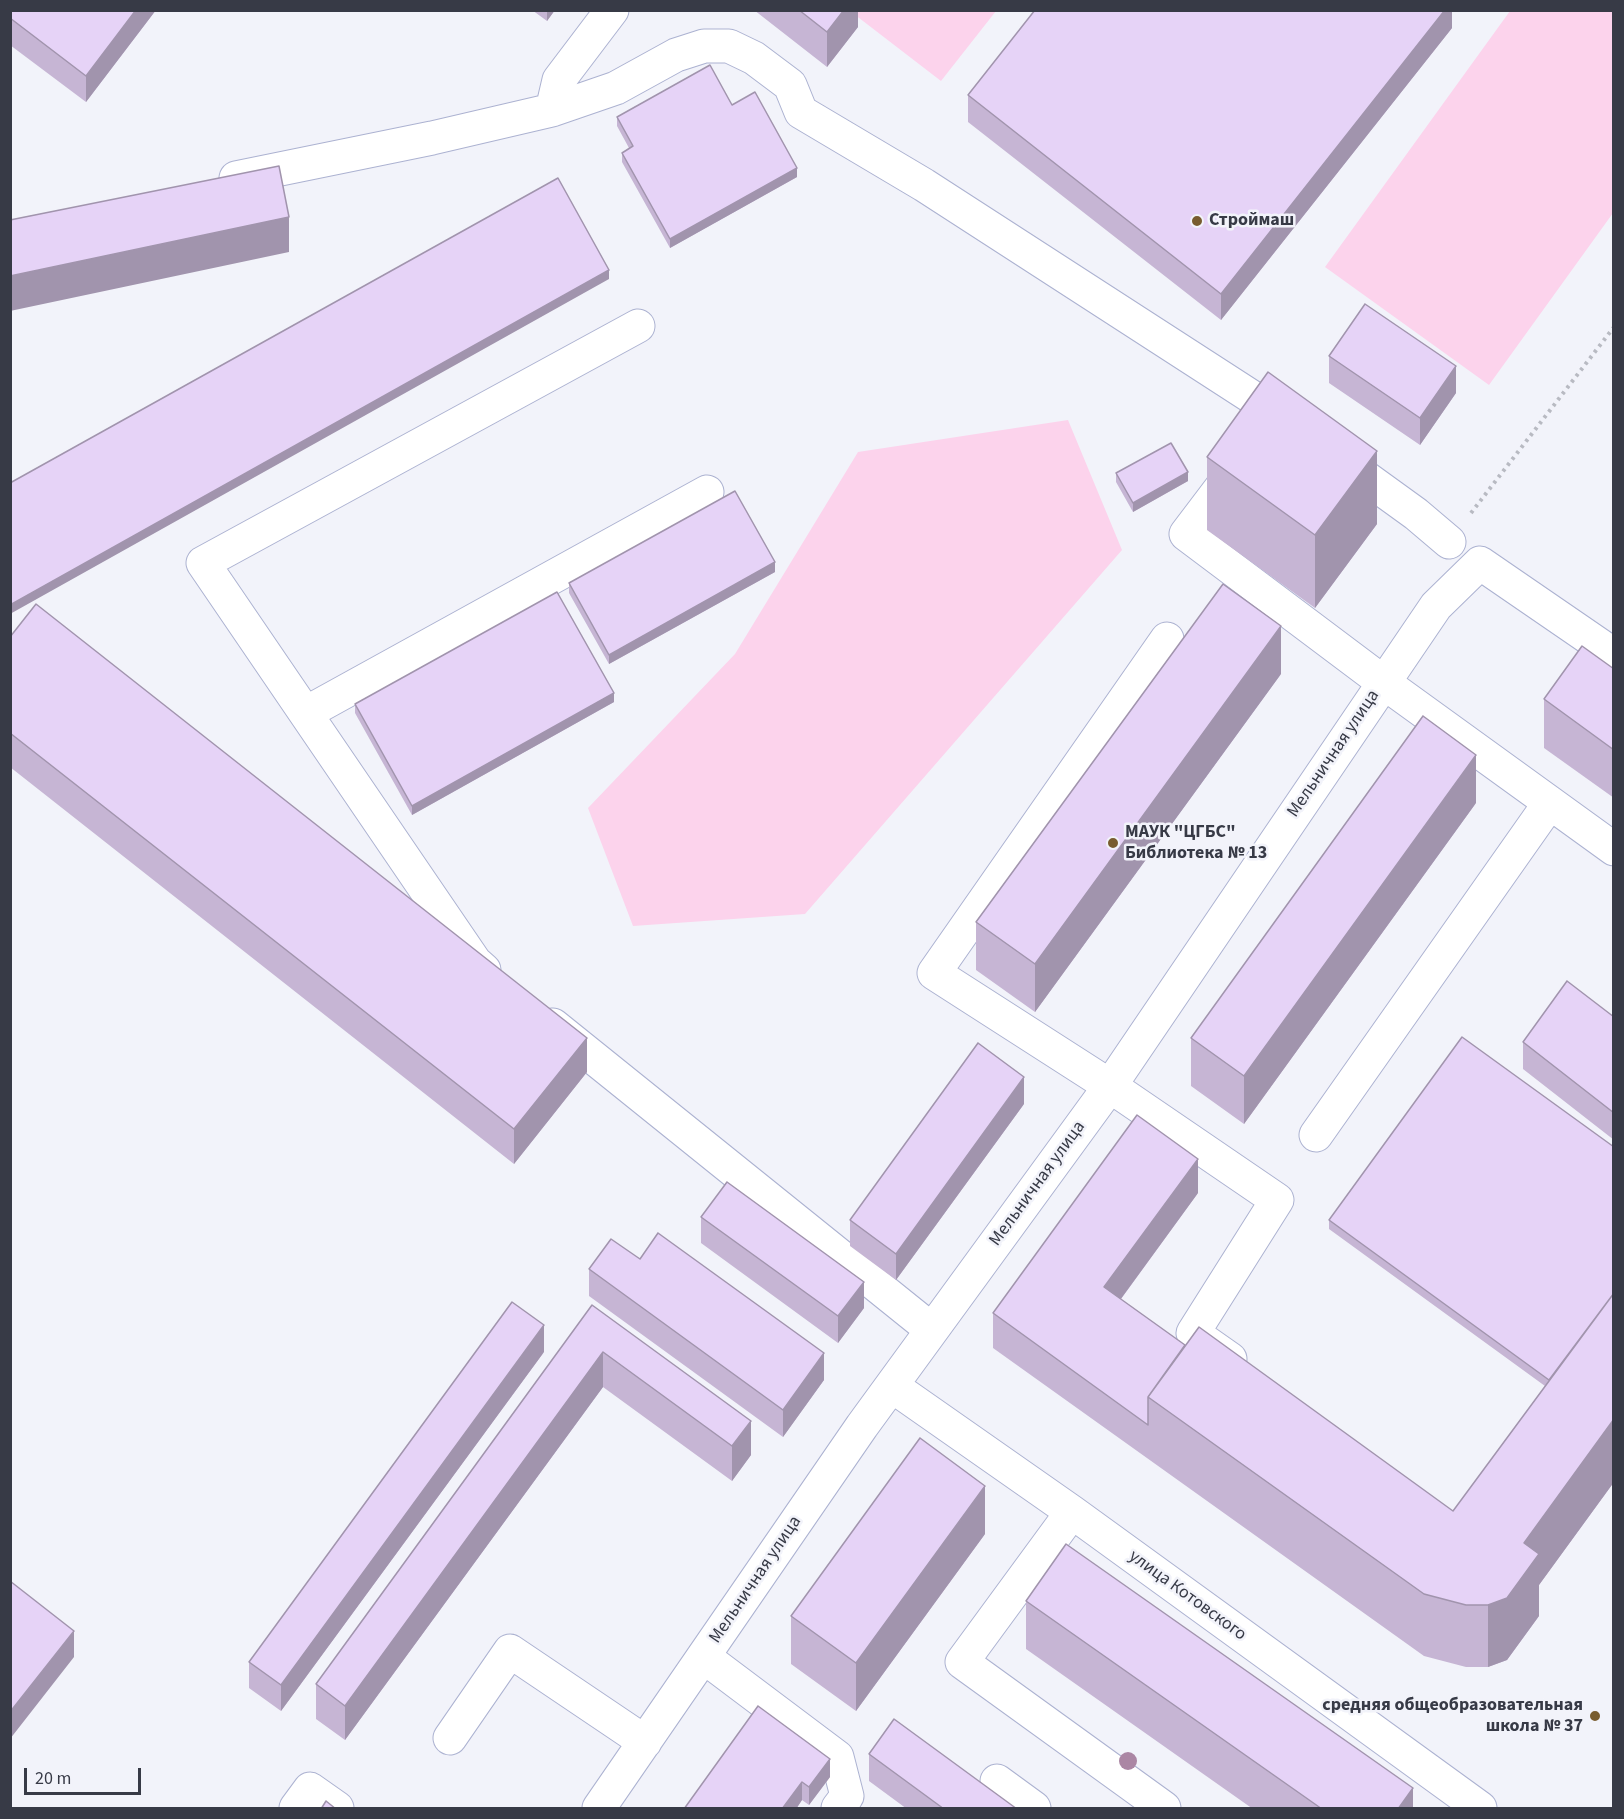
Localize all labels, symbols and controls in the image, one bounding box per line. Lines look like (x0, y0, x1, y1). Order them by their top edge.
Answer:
place label: Строймаш (1209, 210, 1294, 232)
marker: Строймаш (1190, 214, 1204, 228)
street label: Мельничная улица (1283, 686, 1385, 822)
place label: МАУК "ЦГБС" Библиотека № 13 (1125, 822, 1267, 864)
marker: МАУК "ЦГБС" Библиотека № 13 (1106, 836, 1120, 850)
street label: Мельничная улица (985, 1117, 1091, 1251)
street label: Мельничная улица (705, 1512, 807, 1648)
street label: улица Котовского (1124, 1546, 1250, 1646)
place label: средняя общеобразовательная школа № 37 (1322, 1695, 1583, 1738)
marker: средняя общеобразовательная школа № 37 (1588, 1709, 1602, 1723)
scale bar (27, 1756, 144, 1794)
text: 20 m (35, 1766, 71, 1791)

